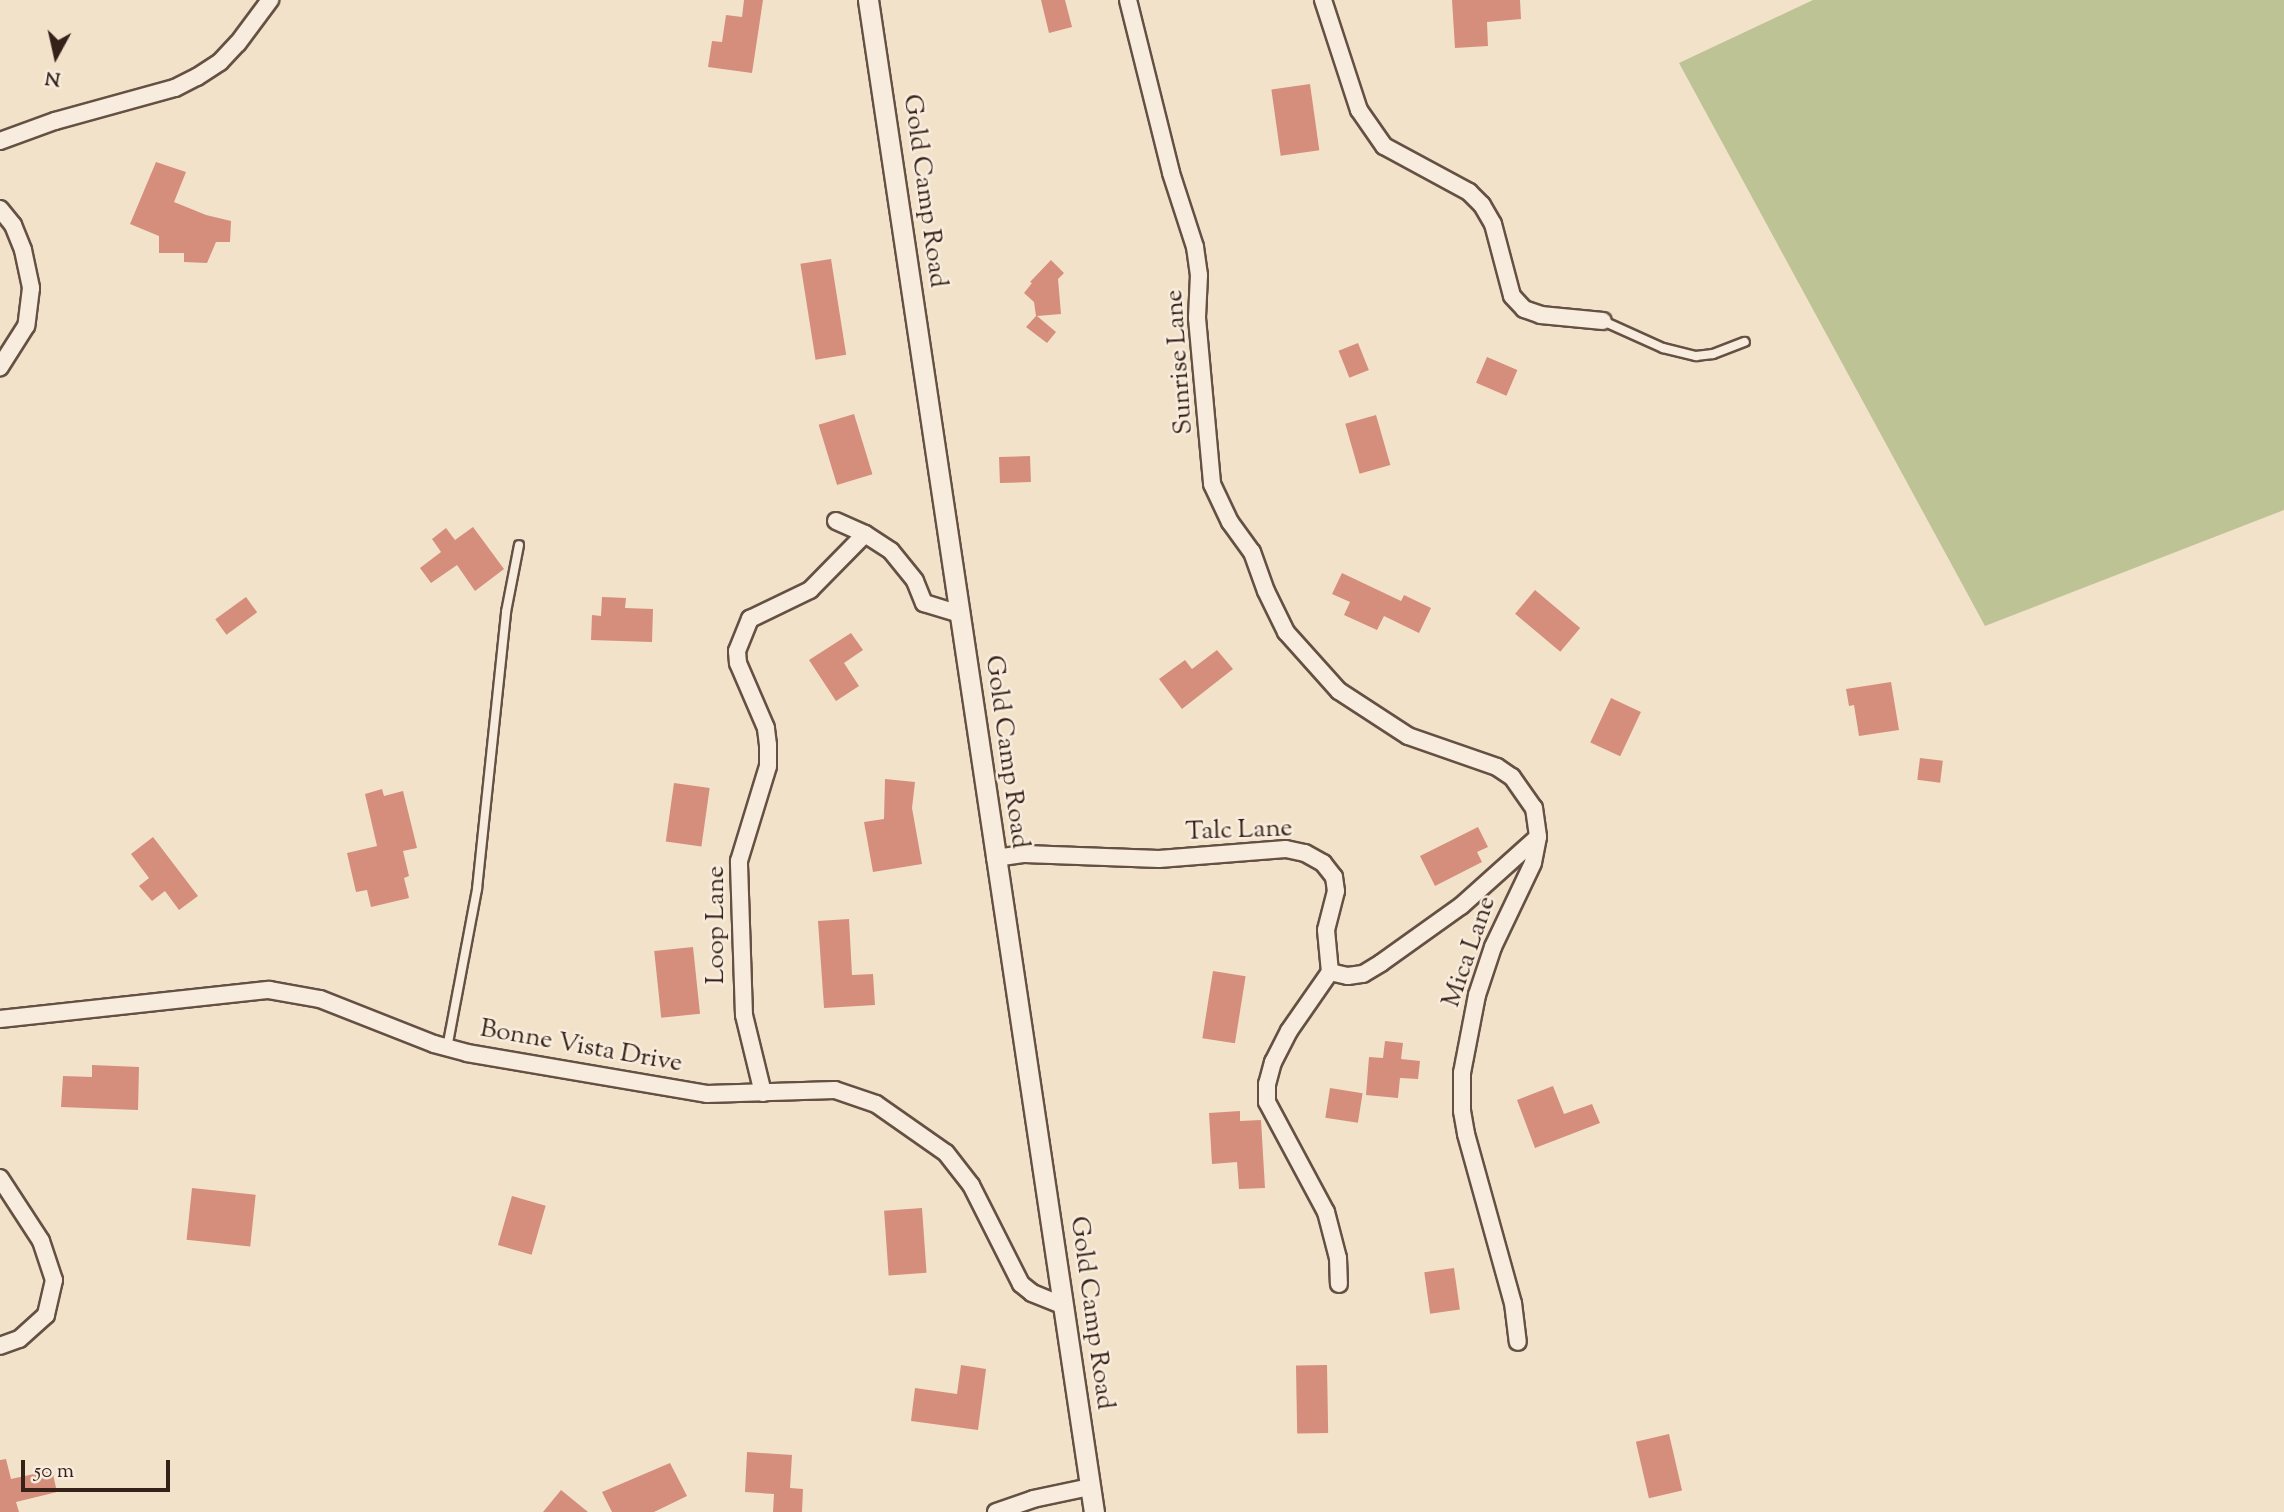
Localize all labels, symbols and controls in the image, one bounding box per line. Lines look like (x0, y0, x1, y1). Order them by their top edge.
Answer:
north arrow (21, 21, 91, 91)
text: N (44, 63, 62, 92)
street label: Gold Camp Road (895, 92, 953, 290)
street label: Sunrise Lane (1159, 288, 1201, 436)
street label: Gold Camp Road (977, 653, 1035, 851)
street label: Talc Lane (1185, 814, 1293, 848)
street label: Loop Lane (701, 866, 733, 984)
street label: Mica Lane (1436, 892, 1504, 1012)
street label: Bonne Vista Drive (477, 1014, 685, 1080)
street label: Gold Camp Road (1062, 1214, 1120, 1412)
scale bar (24, 1446, 173, 1490)
text: 50 m (34, 1457, 74, 1487)

